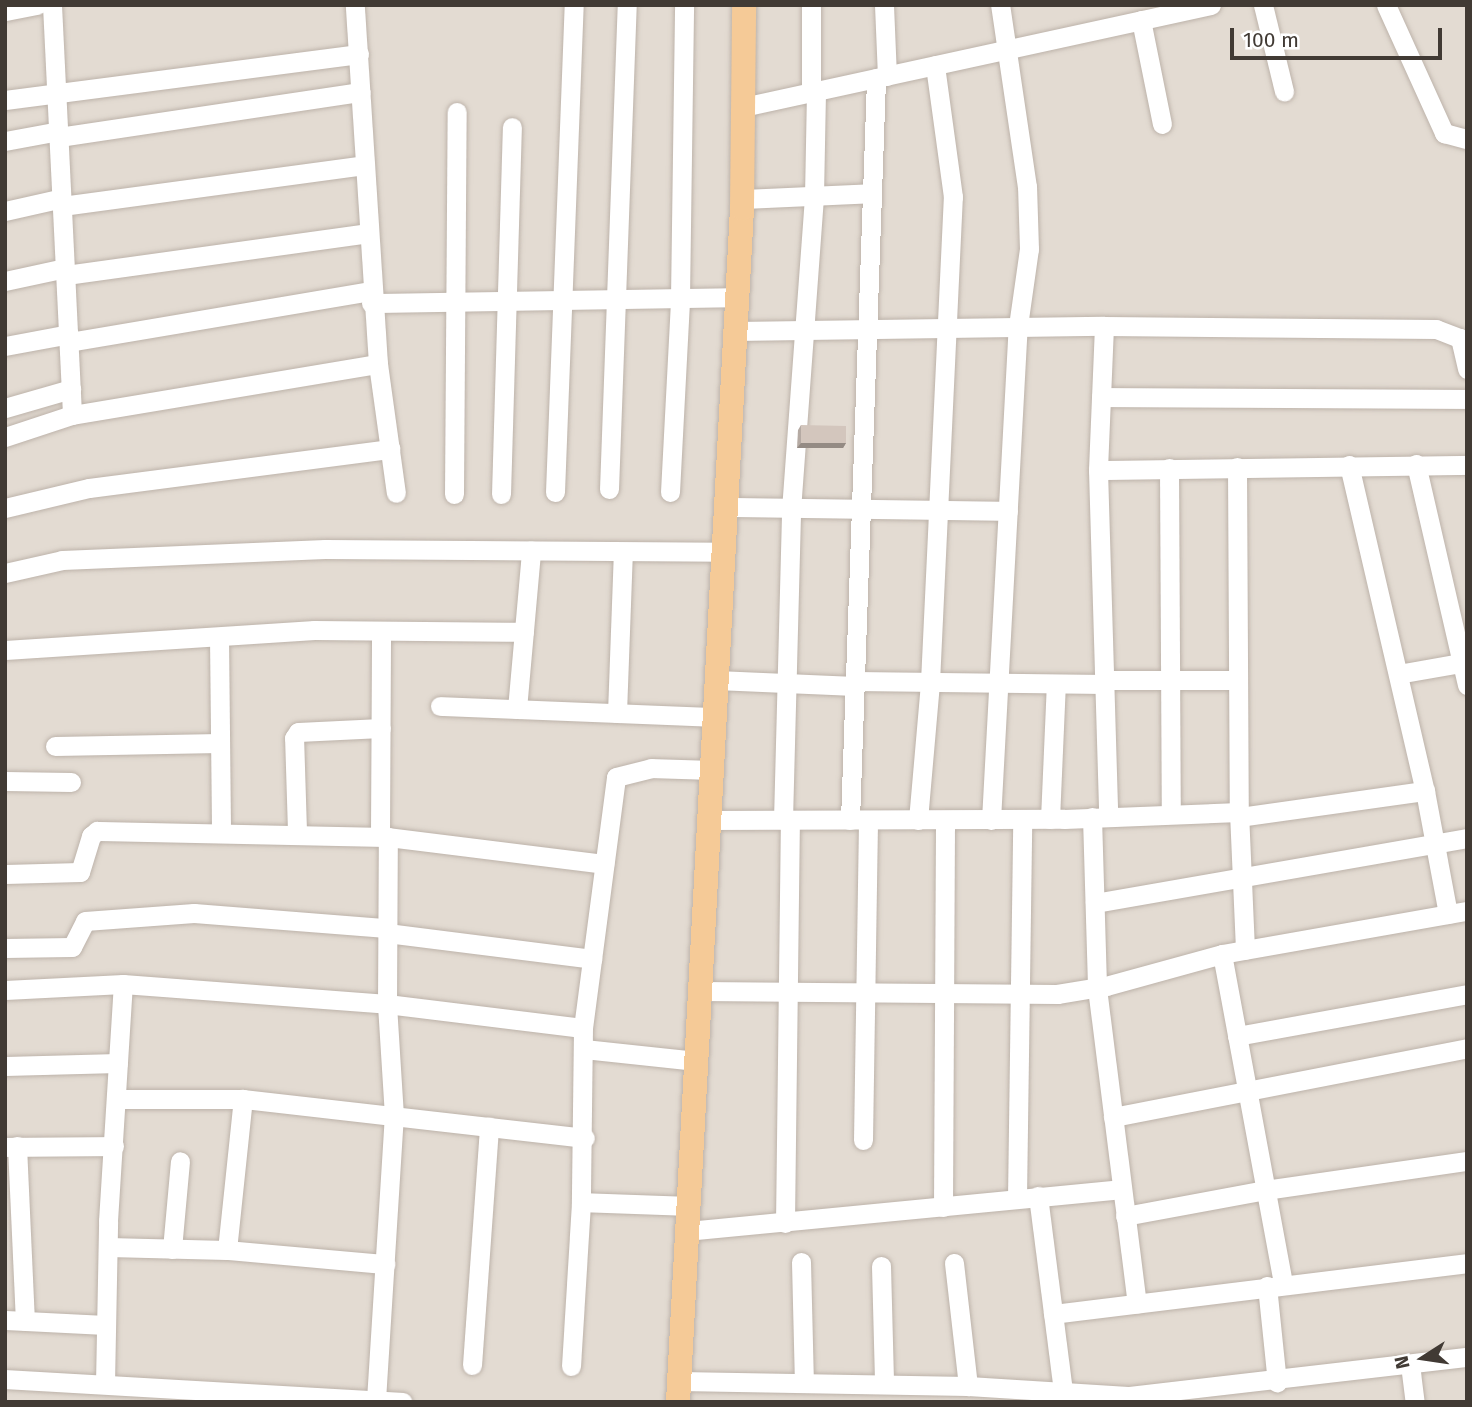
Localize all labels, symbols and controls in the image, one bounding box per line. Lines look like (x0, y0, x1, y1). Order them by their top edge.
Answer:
scale bar (1234, 14, 1446, 58)
text: 100 m (1243, 27, 1299, 53)
north arrow (1388, 1323, 1458, 1393)
text: N (1389, 1354, 1415, 1371)

